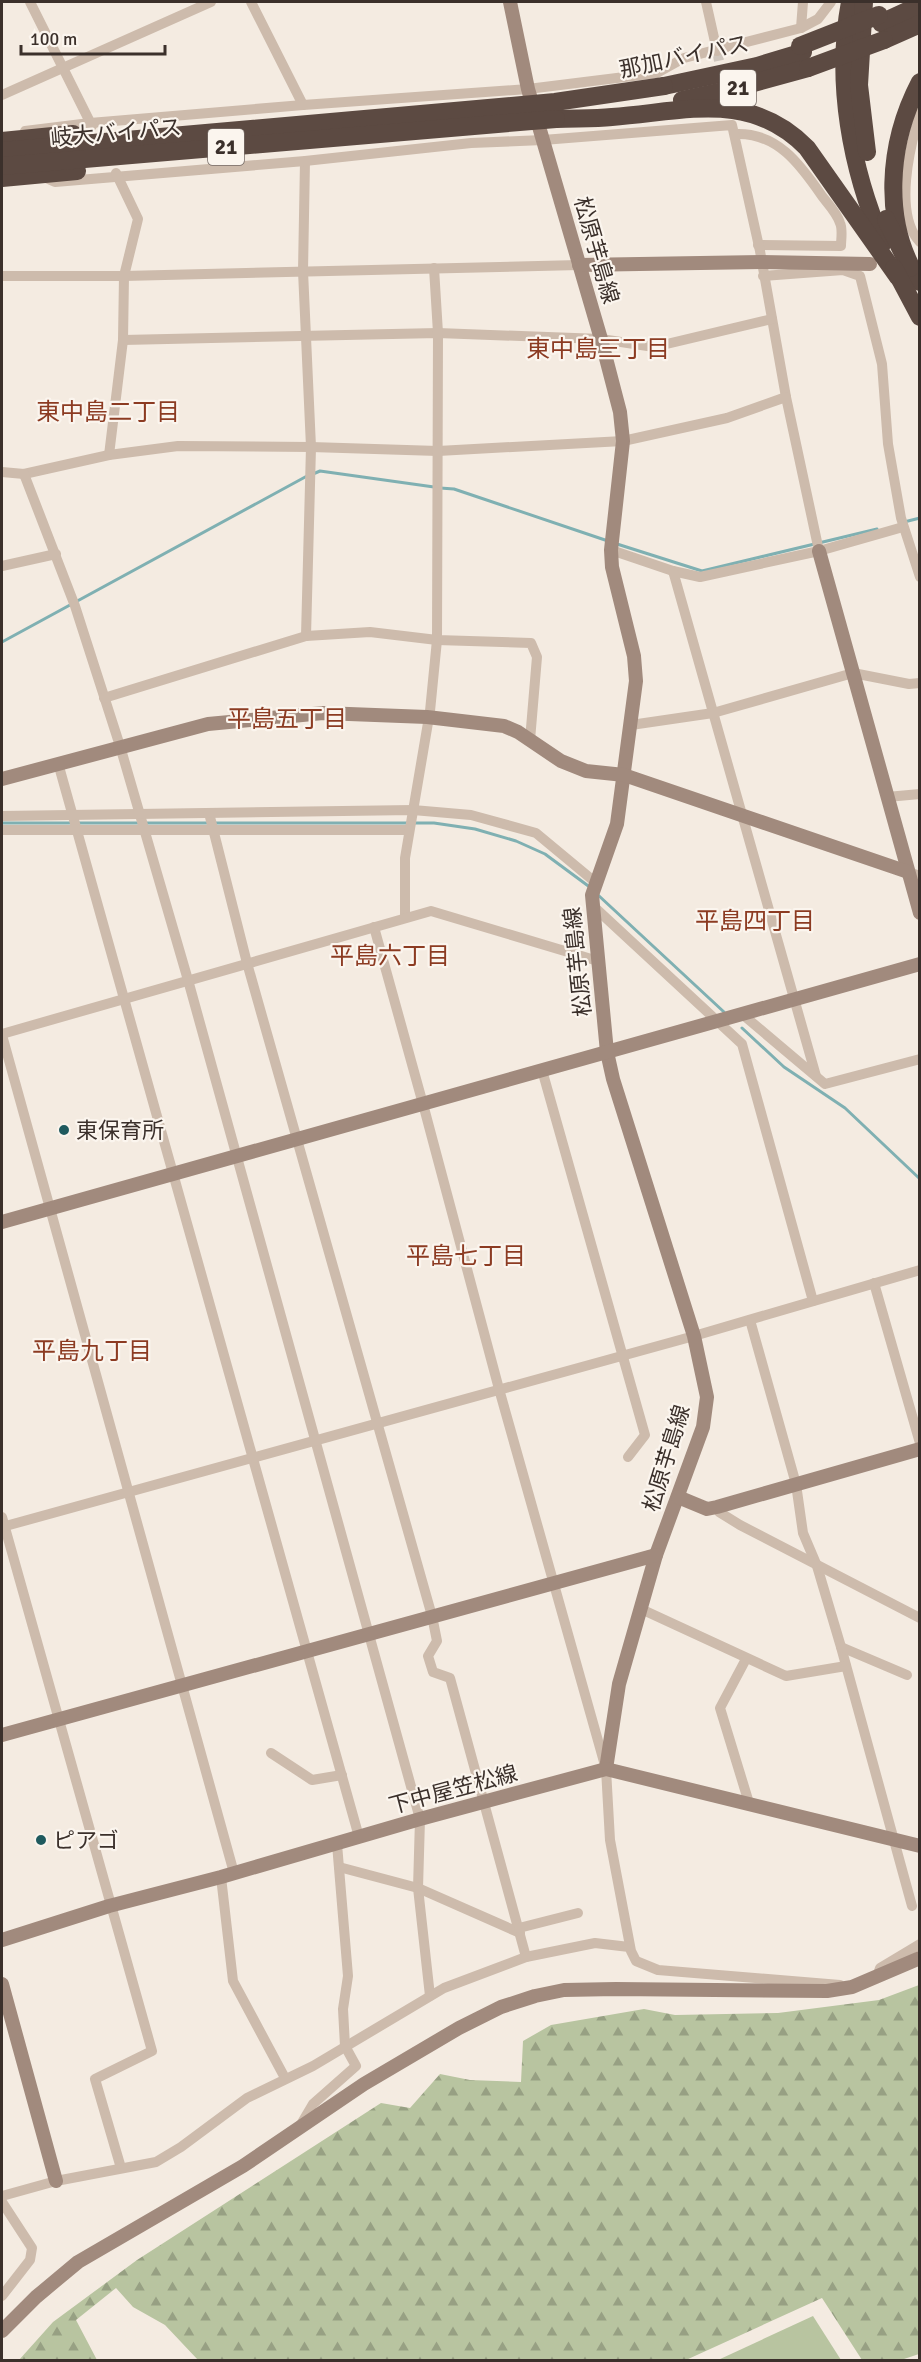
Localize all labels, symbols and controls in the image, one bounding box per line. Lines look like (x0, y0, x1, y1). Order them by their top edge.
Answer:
scale bar (21, 18, 165, 56)
text: 100 m (30, 28, 77, 50)
street label: 那加バイパス (617, 30, 751, 83)
road number: 21 (720, 70, 756, 106)
street label: 岐大バイパス (49, 113, 183, 152)
road number: 21 (208, 129, 244, 165)
street label: 松原芋島線 (568, 194, 625, 307)
district label: 東中島三丁目 (526, 334, 670, 364)
district label: 東中島二丁目 (36, 397, 180, 427)
district label: 平島五丁目 (227, 704, 347, 734)
street label: 松原芋島線 (558, 906, 597, 1018)
district label: 平島四丁目 (695, 906, 815, 936)
district label: 平島六丁目 (330, 941, 450, 971)
place label: 東保育所 (76, 1117, 164, 1144)
marker: 東保育所 (57, 1123, 71, 1137)
district label: 平島七丁目 (406, 1241, 526, 1271)
district label: 平島九丁目 (32, 1336, 152, 1366)
street label: 松原芋島線 (637, 1402, 695, 1515)
street label: 下中屋笠松線 (386, 1759, 520, 1820)
place label: ピアゴ (53, 1827, 119, 1854)
marker: ピアゴ (34, 1833, 48, 1847)

